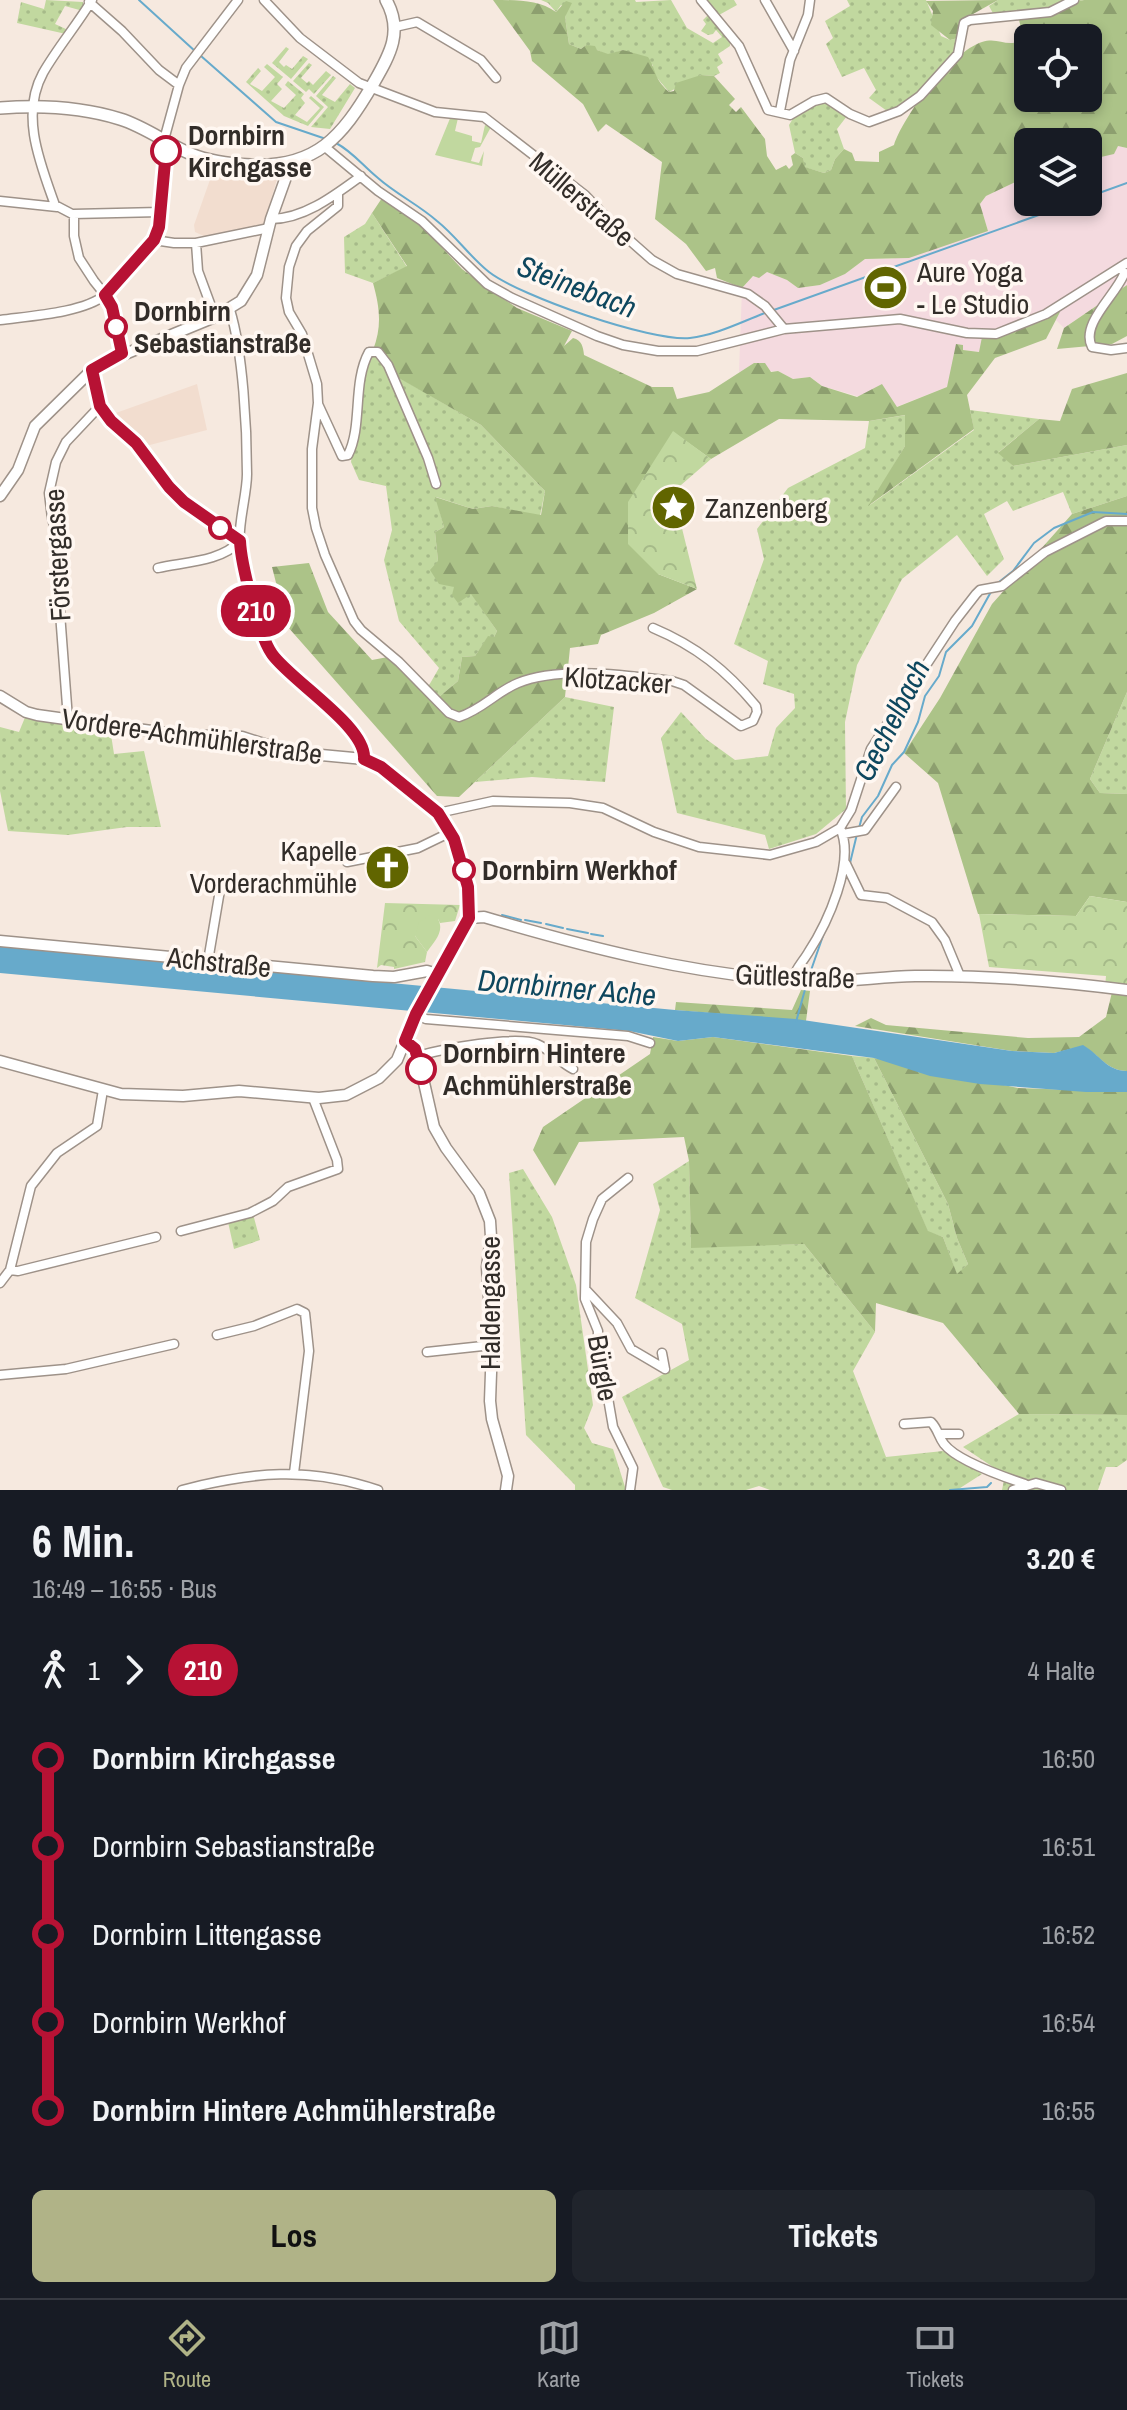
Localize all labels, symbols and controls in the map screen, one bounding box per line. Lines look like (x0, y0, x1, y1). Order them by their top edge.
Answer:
map controls (1014, 24, 1102, 216)
button: locate (1014, 24, 1102, 112)
place label: Dornbirn Kirchgasse (188, 116, 312, 186)
button: layers (1014, 128, 1102, 216)
marker: Dornbirn Kirchgasse (151, 136, 181, 166)
street label: Müllerstraße (521, 143, 643, 255)
water label: Steinebach (512, 245, 642, 327)
place label: Aure Yoga - Le Studio (916, 253, 1029, 323)
sports icon: Aure Yoga - Le Studio (862, 264, 910, 312)
place label: Dornbirn Sebastianstraße (134, 292, 311, 362)
marker: Dornbirn Sebastianstraße (105, 316, 127, 338)
place icon: Zanzenberg (650, 484, 698, 532)
street label: Förstergasse (35, 488, 79, 622)
place label: Zanzenberg (705, 489, 828, 527)
unlabelled marker (209, 517, 231, 539)
line badge: 210 (210, 585, 302, 637)
text: 210 (237, 592, 275, 630)
water label: Gechelbach (843, 652, 939, 788)
street label: Klotzacker (563, 657, 673, 703)
street label: Vordere-Achmühlerstraße (59, 699, 325, 773)
place label: Kapelle Vorderachmühle (190, 832, 357, 902)
church icon: Kapelle Vorderachmühle (364, 843, 412, 891)
place label: Dornbirn Werkhof (482, 851, 677, 889)
marker: Dornbirn Werkhof (453, 859, 475, 881)
street label: Achstraße (164, 938, 273, 986)
street label: Gütlestraße (734, 955, 856, 997)
water label: Dornbirner Ache (476, 959, 658, 1015)
place label: Dornbirn Hintere Achmühlerstraße (443, 1034, 632, 1104)
marker: Dornbirn Hintere Achmühlerstraße (406, 1054, 436, 1084)
street label: Haldengasse (471, 1236, 509, 1370)
street label: Bürgle (579, 1332, 627, 1404)
text: 6 Min. (32, 1511, 134, 1571)
text: 3.20 € (1027, 1538, 1095, 1578)
text: 16:49 – 16:55 · Bus (32, 1571, 217, 1606)
icon: walk (32, 1648, 76, 1692)
icon: forward (112, 1648, 156, 1692)
text: 210 (184, 1651, 222, 1689)
text: 1 (88, 1653, 100, 1688)
text: 4 Halte (1027, 1653, 1095, 1688)
text: Dornbirn Kirchgasse (92, 1738, 335, 1778)
text: 16:50 (1042, 1741, 1095, 1776)
text: Dornbirn Sebastianstraße (92, 1826, 375, 1866)
text: 16:51 (1042, 1829, 1095, 1864)
text: Dornbirn Littengasse (92, 1914, 322, 1954)
text: 16:52 (1042, 1917, 1095, 1952)
text: Dornbirn Werkhof (92, 2002, 286, 2042)
text: 16:54 (1042, 2005, 1095, 2040)
text: Dornbirn Hintere Achmühlerstraße (92, 2090, 496, 2130)
text: 16:55 (1042, 2093, 1095, 2128)
button: Los (32, 2190, 556, 2282)
button: Tickets (572, 2190, 1095, 2282)
tab: Route (163, 2316, 211, 2394)
tab: Karte (537, 2316, 581, 2394)
tab: Tickets (906, 2316, 964, 2394)

